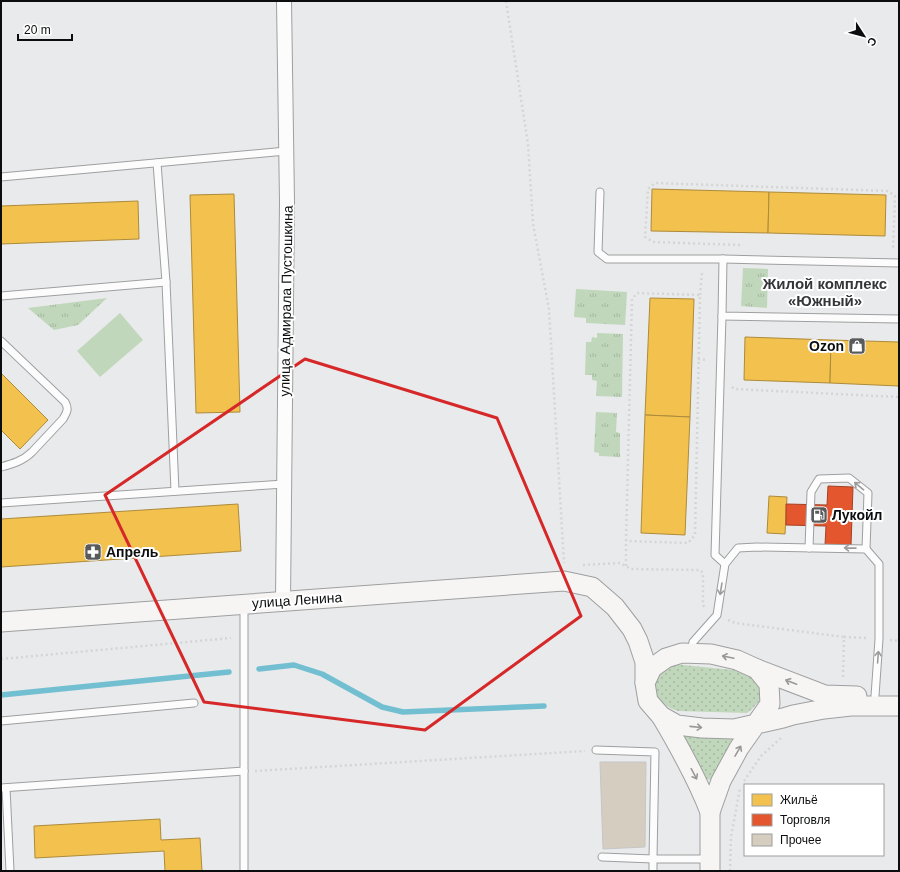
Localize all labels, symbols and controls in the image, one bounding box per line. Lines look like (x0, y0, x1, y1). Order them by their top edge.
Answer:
scale bar (18, 16, 72, 42)
north arrow (844, 16, 884, 56)
text: 20 m (24, 23, 51, 37)
text: С (865, 35, 879, 49)
street label: улица Адмирала Пустошкина (276, 205, 296, 397)
district label: Жилой комплекс «Южный» (762, 275, 887, 309)
shop icon: Ozon (847, 336, 867, 356)
place label: Ozon (809, 338, 844, 354)
one-way arrow (853, 481, 864, 490)
fuel station icon: Лукойл (809, 505, 829, 525)
place label: Лукойл (832, 507, 882, 523)
pharmacy icon: Апрель (83, 542, 103, 562)
place label: Апрель (106, 544, 159, 560)
one-way arrow (844, 544, 857, 552)
one-way arrow (717, 582, 725, 595)
street label: улица Ленина (251, 589, 343, 611)
one-way arrow (874, 651, 882, 664)
one-way arrow (721, 653, 734, 661)
one-way arrow (786, 678, 798, 686)
one-way arrow (689, 723, 702, 731)
one-way arrow (734, 745, 742, 757)
one-way arrow (691, 768, 698, 780)
legend (744, 784, 884, 856)
text: Жильё (780, 793, 818, 807)
text: Торговля (780, 813, 830, 827)
text: Прочее (780, 833, 822, 847)

